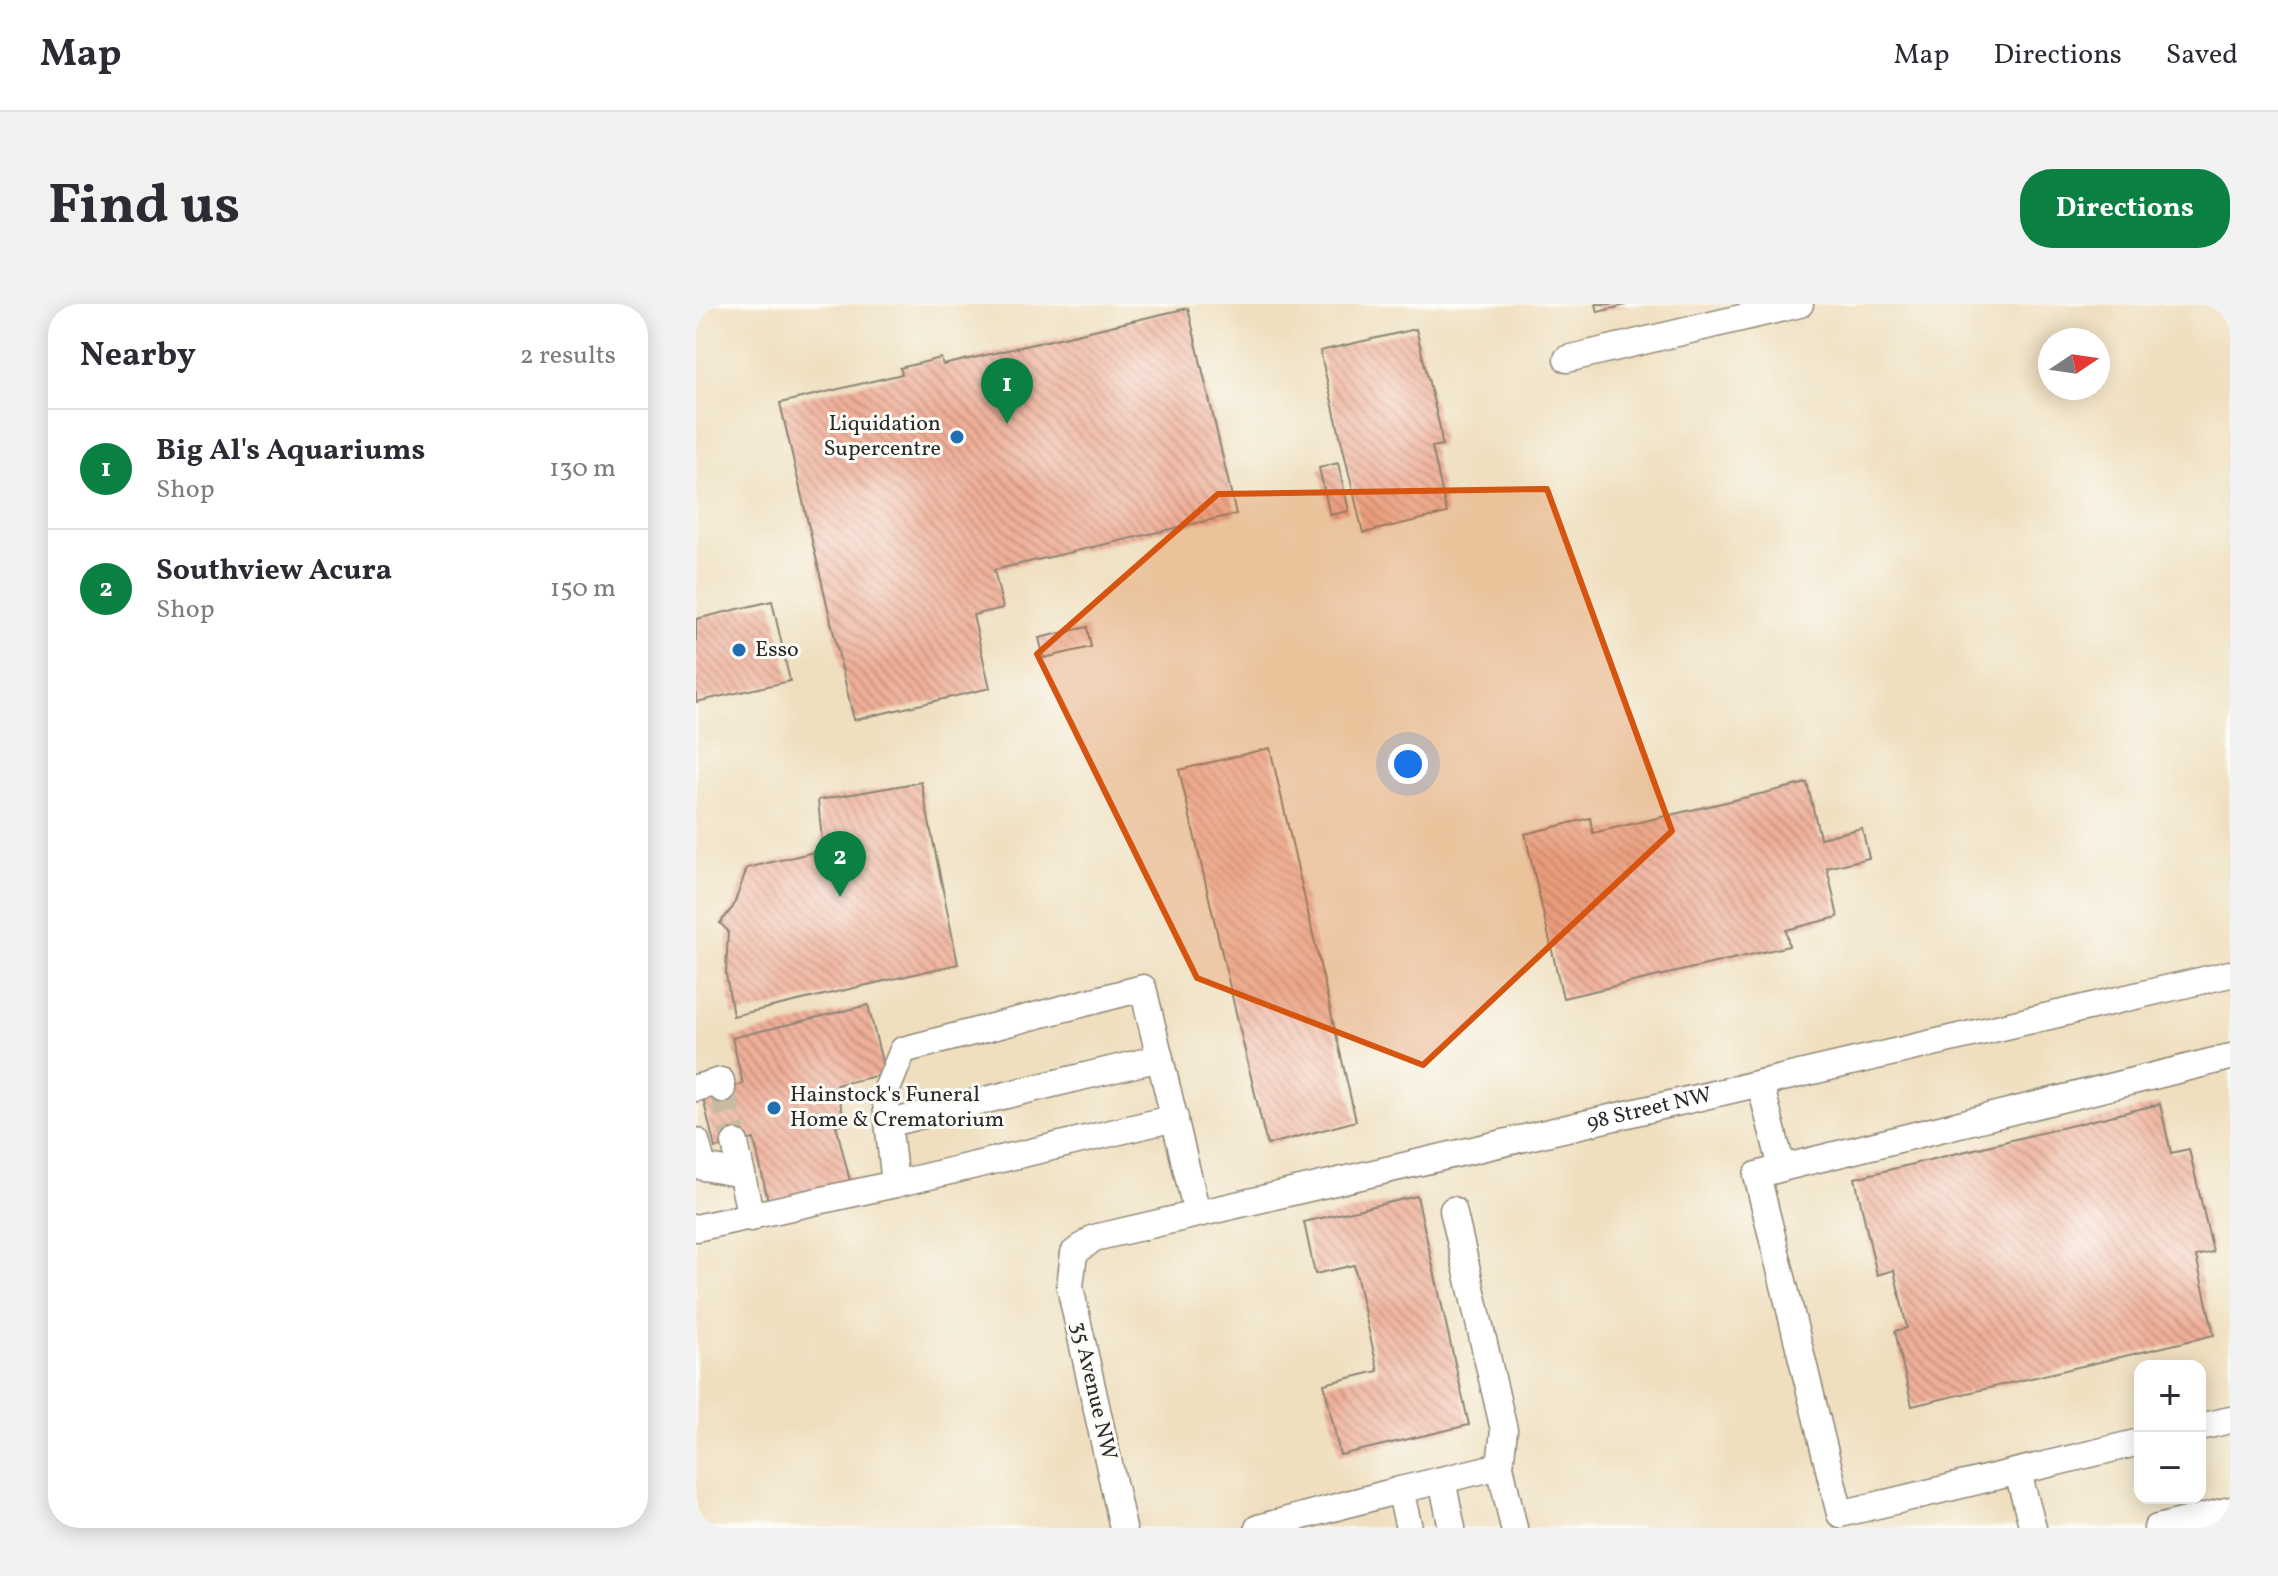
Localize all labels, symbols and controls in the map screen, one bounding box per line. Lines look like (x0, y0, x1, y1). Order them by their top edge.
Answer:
text: Map (40, 29, 121, 82)
text: Map (1894, 36, 1950, 75)
text: Directions (1994, 36, 2122, 75)
text: Saved (2166, 36, 2238, 75)
text: Find us (48, 169, 240, 247)
button: Directions (2020, 169, 2230, 248)
north arrow (2038, 328, 2110, 400)
text: Nearby (80, 333, 196, 380)
text: 2 results (520, 338, 616, 374)
pin: 1 (981, 358, 1033, 424)
place label: Liquidation Supercentre (823, 409, 941, 465)
marker: Liquidation Supercentre (948, 428, 966, 446)
text: Big Al's Aquariums (156, 430, 425, 472)
text: 1 (101, 451, 111, 487)
text: 130 m (549, 451, 616, 487)
text: Shop (156, 472, 215, 508)
text: Southview Acura (156, 550, 392, 592)
text: 2 (99, 571, 113, 607)
text: 150 m (550, 571, 616, 607)
text: Shop (156, 592, 215, 628)
place label: Esso (755, 635, 799, 666)
marker: Esso (730, 641, 748, 659)
your location (1388, 744, 1428, 784)
pin: 2 (814, 831, 866, 897)
street label: 98 Street NW (1584, 1079, 1715, 1139)
place label: Hainstock's Funeral Home & Crematorium (790, 1080, 1004, 1136)
marker: Hainstock's Funeral Home & Crematorium (765, 1099, 783, 1117)
street label: 35 Avenue NW (1062, 1319, 1124, 1463)
map controls (2134, 1360, 2206, 1504)
button: + (2134, 1360, 2206, 1432)
button: − (2134, 1432, 2206, 1504)

